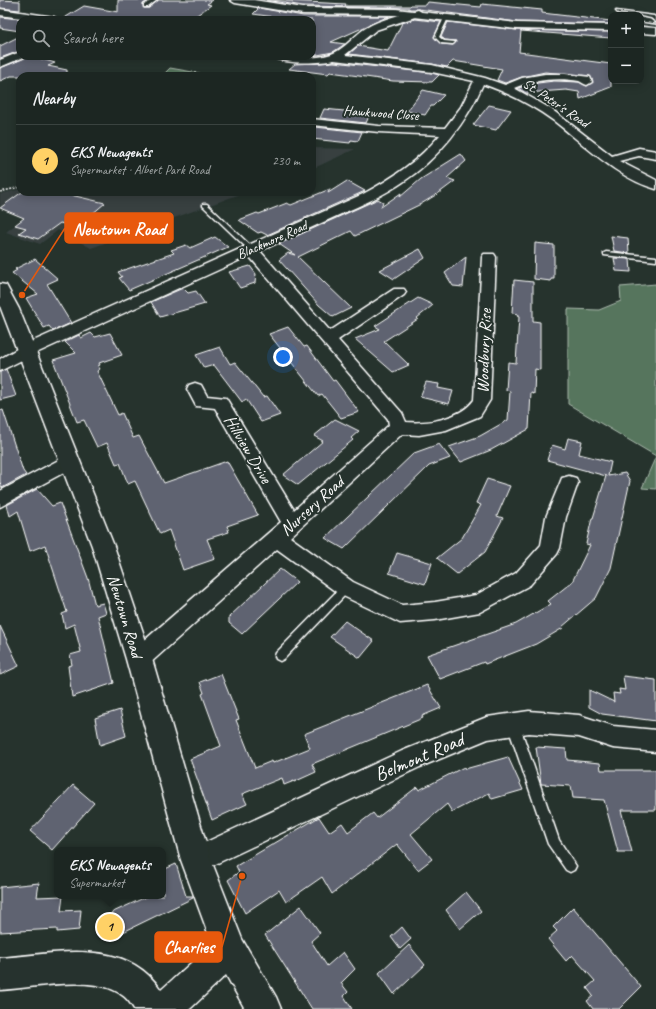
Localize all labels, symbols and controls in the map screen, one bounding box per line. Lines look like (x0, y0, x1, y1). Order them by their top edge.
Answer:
map controls (608, 12, 644, 84)
button: + (608, 12, 644, 48)
search box (16, 16, 316, 60)
icon: search (30, 27, 52, 49)
text: Search here (62, 29, 123, 48)
button: − (608, 48, 644, 84)
street label: St. Peter's Road (520, 75, 594, 133)
text: Nearby (32, 88, 75, 109)
street label: Hawkwood Close (343, 102, 421, 124)
text: EKS Newagents (70, 143, 152, 162)
text: 1 (42, 153, 48, 169)
text: 230 m (272, 153, 300, 169)
text: Supermarket · Albert Park Road (70, 162, 210, 178)
callout: Newtown Road (65, 213, 173, 243)
street label: Blackmore Road (234, 216, 312, 263)
text: Newtown Road (73, 218, 169, 240)
street label: Woodbury Rise (472, 307, 496, 393)
your location (273, 347, 293, 367)
street label: Hillview Drive (219, 411, 277, 488)
street label: Nursery Road (276, 470, 351, 540)
street label: Newtown Road (102, 572, 149, 663)
street label: Belmont Road (371, 726, 470, 787)
popup (54, 847, 166, 899)
text: EKS Newagents (69, 856, 151, 875)
text: Supermarket (69, 875, 124, 891)
pin: 1 (97, 912, 123, 942)
callout: Charlies (155, 932, 222, 962)
text: Charlies (164, 936, 216, 958)

